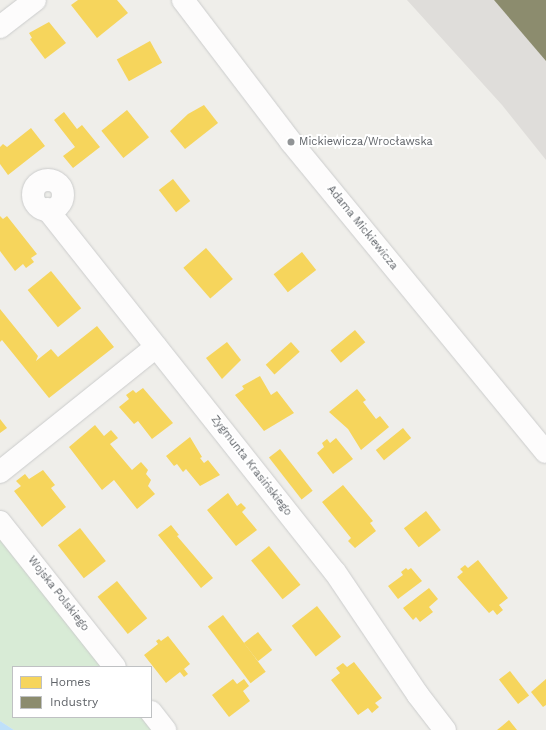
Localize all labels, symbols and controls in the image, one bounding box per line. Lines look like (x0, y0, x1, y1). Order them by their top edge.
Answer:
place label: Mickiewicza/Wrocławska (299, 135, 433, 149)
marker: Mickiewicza/Wrocławska (286, 137, 296, 147)
street label: Adama Mickiewicza (324, 183, 400, 273)
street label: Zygmunta Krasińskiego (208, 413, 294, 519)
street label: Wojska Polskiego (24, 554, 92, 634)
legend (12, 666, 152, 718)
text: Homes (50, 675, 91, 689)
text: Industry (50, 695, 98, 709)

